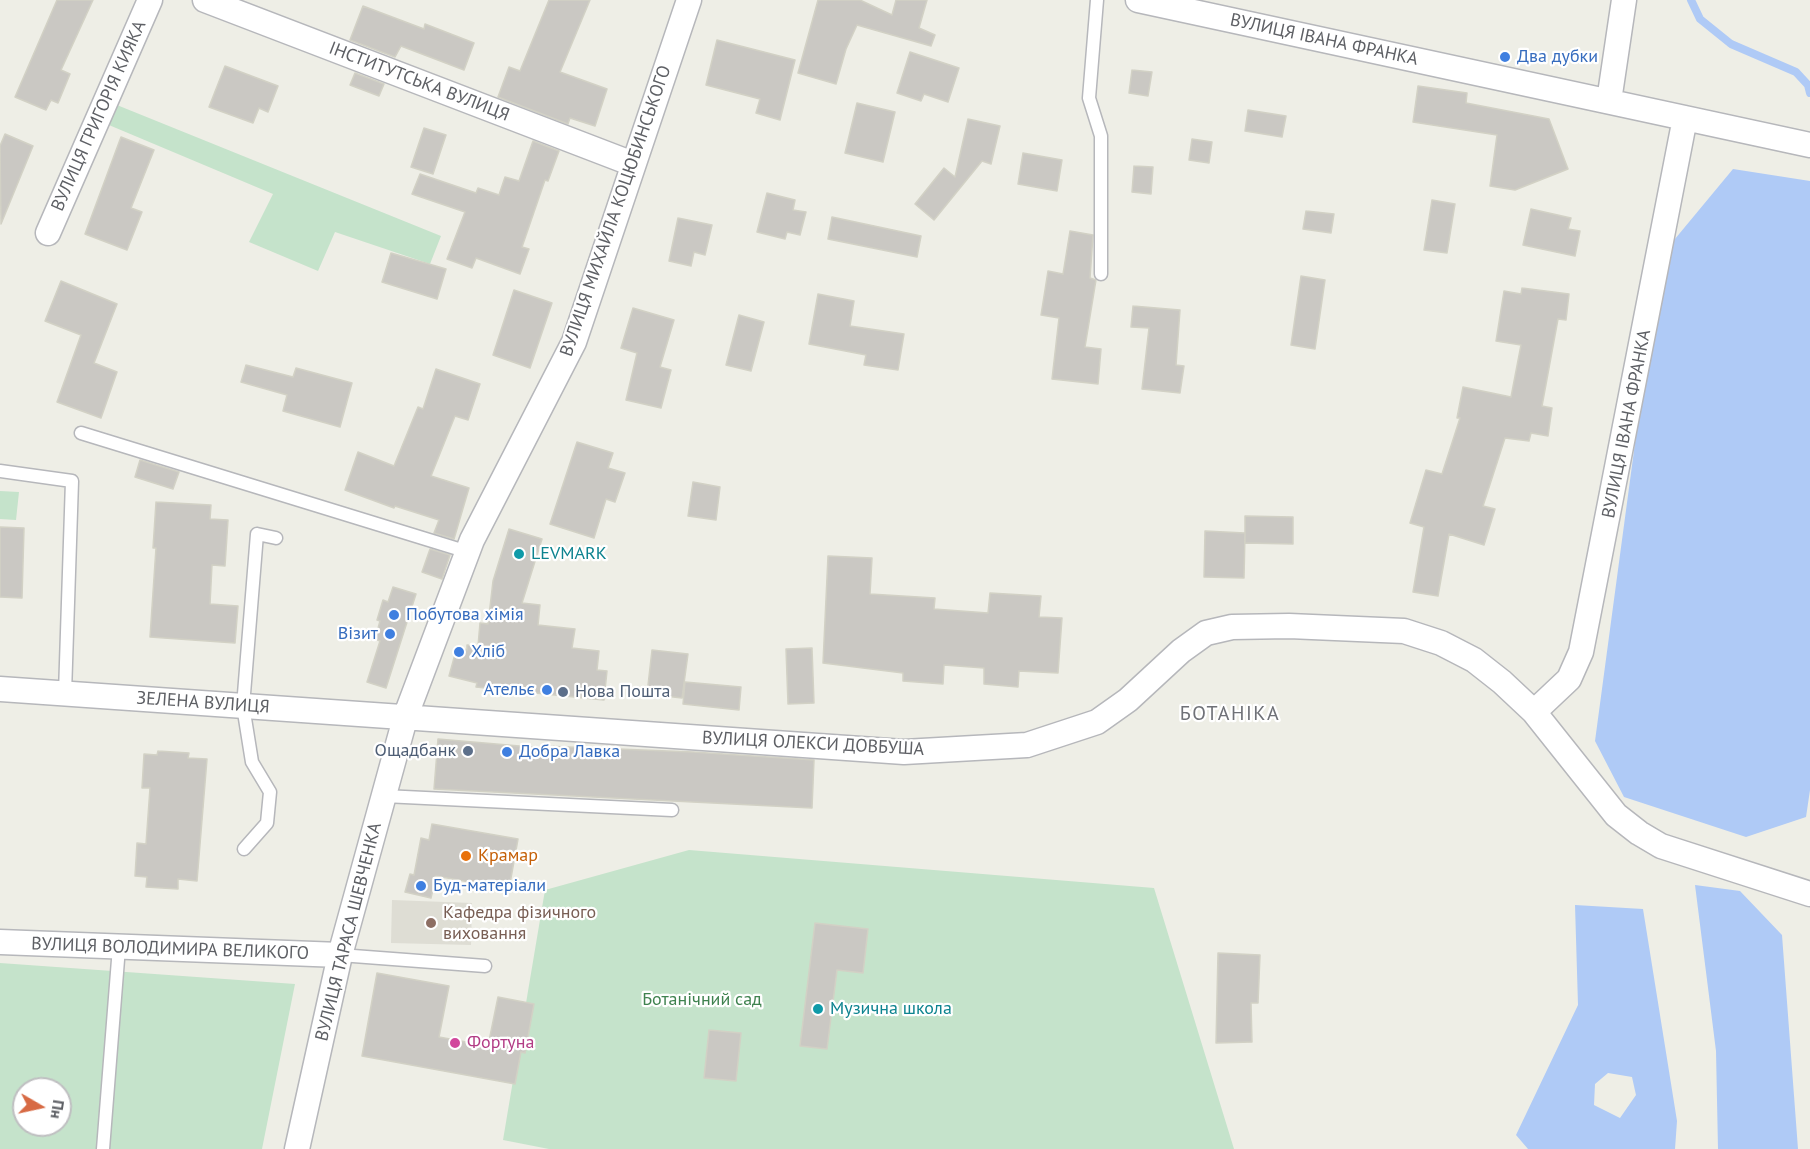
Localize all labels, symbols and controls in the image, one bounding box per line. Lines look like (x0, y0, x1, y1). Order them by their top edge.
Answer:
street label: ВУЛИЦЯ ІВАНА ФРАНКА (1228, 10, 1420, 70)
street label: ВУЛИЦЯ ГРИГОРІЯ КИЯКА (47, 17, 151, 215)
street label: ІНСТИТУТСЬКА ВУЛИЦЯ (326, 38, 512, 126)
place label: Два дубки (1517, 46, 1598, 68)
marker: Два дубки (1498, 50, 1512, 64)
street label: ВУЛИЦЯ МИХАЙЛА КОЦЮБИНСЬКОГО (556, 63, 676, 359)
street label: ВУЛИЦЯ ІВАНА ФРАНКА (1598, 328, 1656, 520)
place label: LEVMARK (531, 543, 607, 565)
marker: LEVMARK (512, 547, 526, 561)
place label: Побутова хімія (406, 604, 524, 626)
marker: Побутова хімія (387, 608, 401, 622)
place label: Візит (338, 623, 378, 645)
marker: Візит (383, 627, 397, 641)
place label: Хліб (471, 641, 505, 663)
marker: Хліб (452, 645, 466, 659)
place label: Ательє (484, 679, 535, 701)
place label: Нова Пошта (575, 681, 670, 703)
marker: Ательє (540, 683, 554, 697)
marker: Нова Пошта (556, 685, 570, 699)
street label: ЗЕЛЕНА ВУЛИЦЯ (136, 688, 270, 718)
district label: БОТАНІКА (1180, 702, 1280, 726)
street label: ВУЛИЦЯ ОЛЕКСИ ДОВБУША (701, 727, 925, 761)
place label: Ощадбанк (375, 740, 456, 762)
place label: Добра Лавка (519, 741, 620, 763)
marker: Ощадбанк (461, 744, 475, 758)
marker: Добра Лавка (500, 745, 514, 759)
street label: ВУЛИЦЯ ТАРАСА ШЕВЧЕНКА (311, 821, 387, 1043)
place label: Крамар (478, 845, 538, 867)
marker: Крамар (459, 849, 473, 863)
place label: Буд-матеріали (433, 875, 546, 897)
marker: Буд-матеріали (414, 879, 428, 893)
place label: Кафедра фізичного виховання (443, 902, 596, 944)
marker: Кафедра фізичного виховання (424, 916, 438, 930)
street label: ВУЛИЦЯ ВОЛОДИМИРА ВЕЛИКОГО (31, 933, 309, 965)
park label: Ботанічний сад (642, 989, 762, 1011)
place label: Музична школа (830, 998, 952, 1020)
marker: Музична школа (811, 1002, 825, 1016)
place label: Фортуна (467, 1032, 534, 1054)
marker: Фортуна (448, 1036, 462, 1050)
north arrow (12, 1077, 72, 1137)
text: Пн (46, 1099, 69, 1120)

